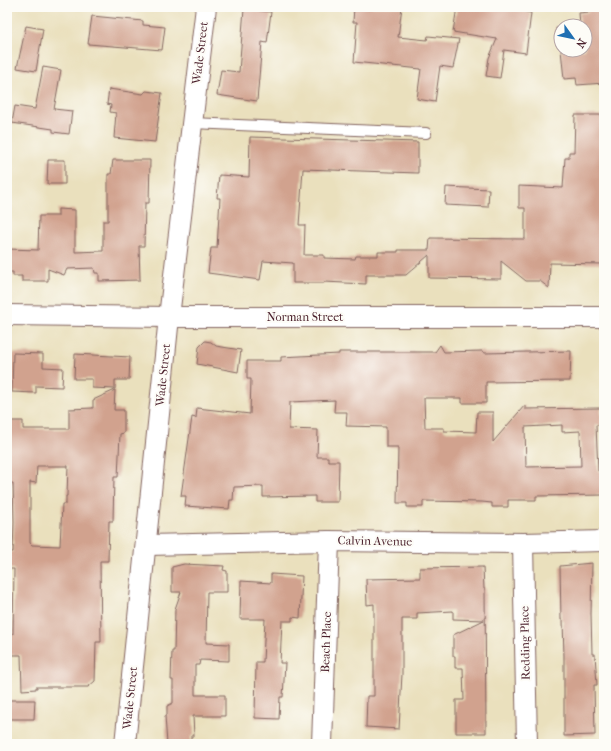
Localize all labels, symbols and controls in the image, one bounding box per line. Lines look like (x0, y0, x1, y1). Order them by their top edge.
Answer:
north arrow (553, 18, 593, 58)
street label: Wade Street (189, 20, 211, 86)
text: N (573, 36, 589, 51)
street label: Norman Street (267, 310, 344, 324)
street label: Wade Street (153, 342, 173, 408)
street label: Calvin Avenue (338, 533, 412, 549)
street label: Redding Place (517, 606, 533, 680)
street label: Beach Place (318, 611, 334, 673)
street label: Wade Street (120, 665, 140, 731)

